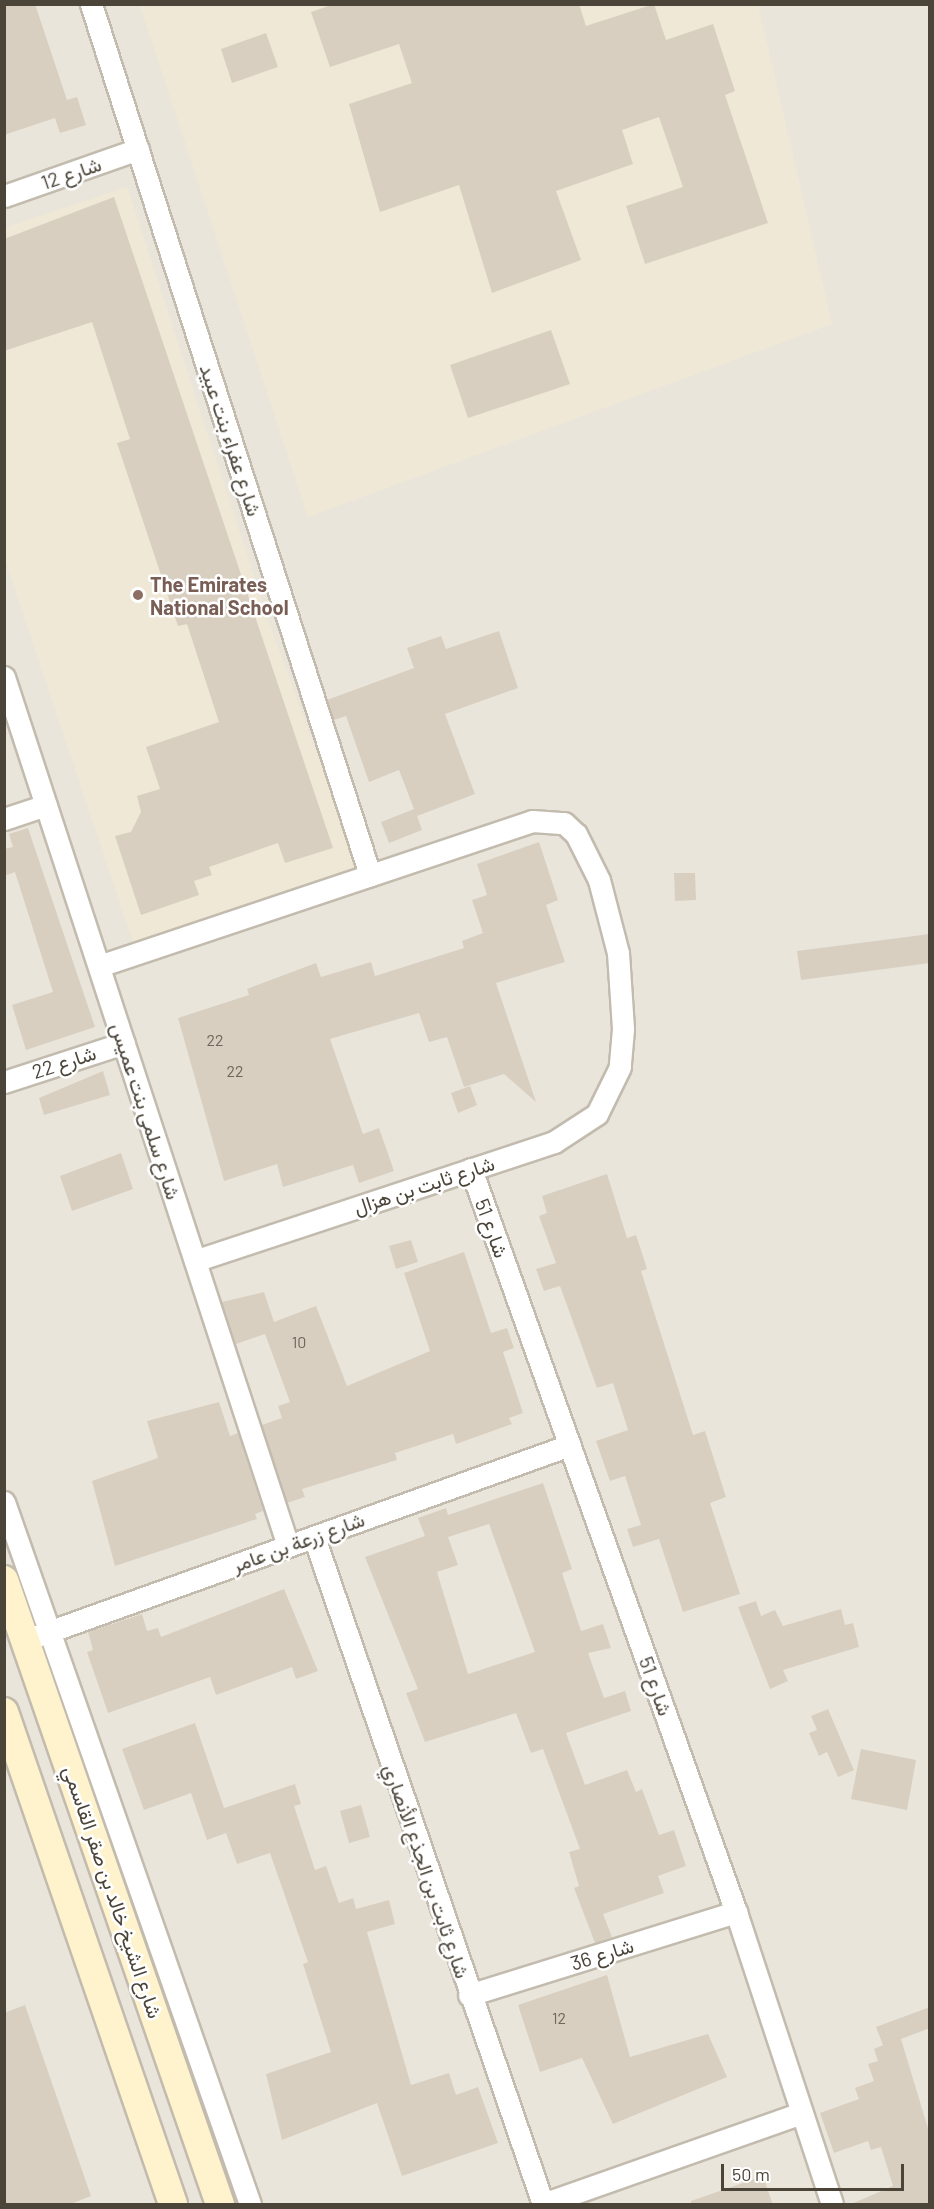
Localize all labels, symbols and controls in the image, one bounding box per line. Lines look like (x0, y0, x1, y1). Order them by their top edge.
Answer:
street label: شارع 12 (38, 152, 104, 194)
street label: شارع عفراء بنت عبيد (195, 361, 267, 519)
place label: The Emirates National School (150, 572, 289, 619)
marker: The Emirates National School (131, 588, 145, 602)
street label: شارع سلمى بنت عميس (106, 1020, 186, 1202)
house number: 22 (206, 1030, 224, 1050)
street label: شارع 22 (29, 1040, 99, 1084)
house number: 22 (226, 1061, 244, 1081)
street label: شارع ثابت بن هزال (351, 1151, 497, 1219)
street label: شارع 51 (470, 1195, 514, 1261)
house number: 10 (292, 1332, 306, 1352)
street label: شارع زرعة بن عامر (228, 1507, 368, 1577)
street label: شارع 51 (634, 1653, 678, 1719)
street label: شارع ثابت بن الجذع الأنصاري (379, 1761, 475, 1981)
street label: شارع الشيخ خالد بن صقر القاسمي (58, 1763, 168, 2021)
street label: شارع 36 (567, 1933, 637, 1975)
house number: 12 (552, 2008, 566, 2028)
scale bar (724, 2152, 907, 2190)
text: 50 m (732, 2163, 770, 2185)

